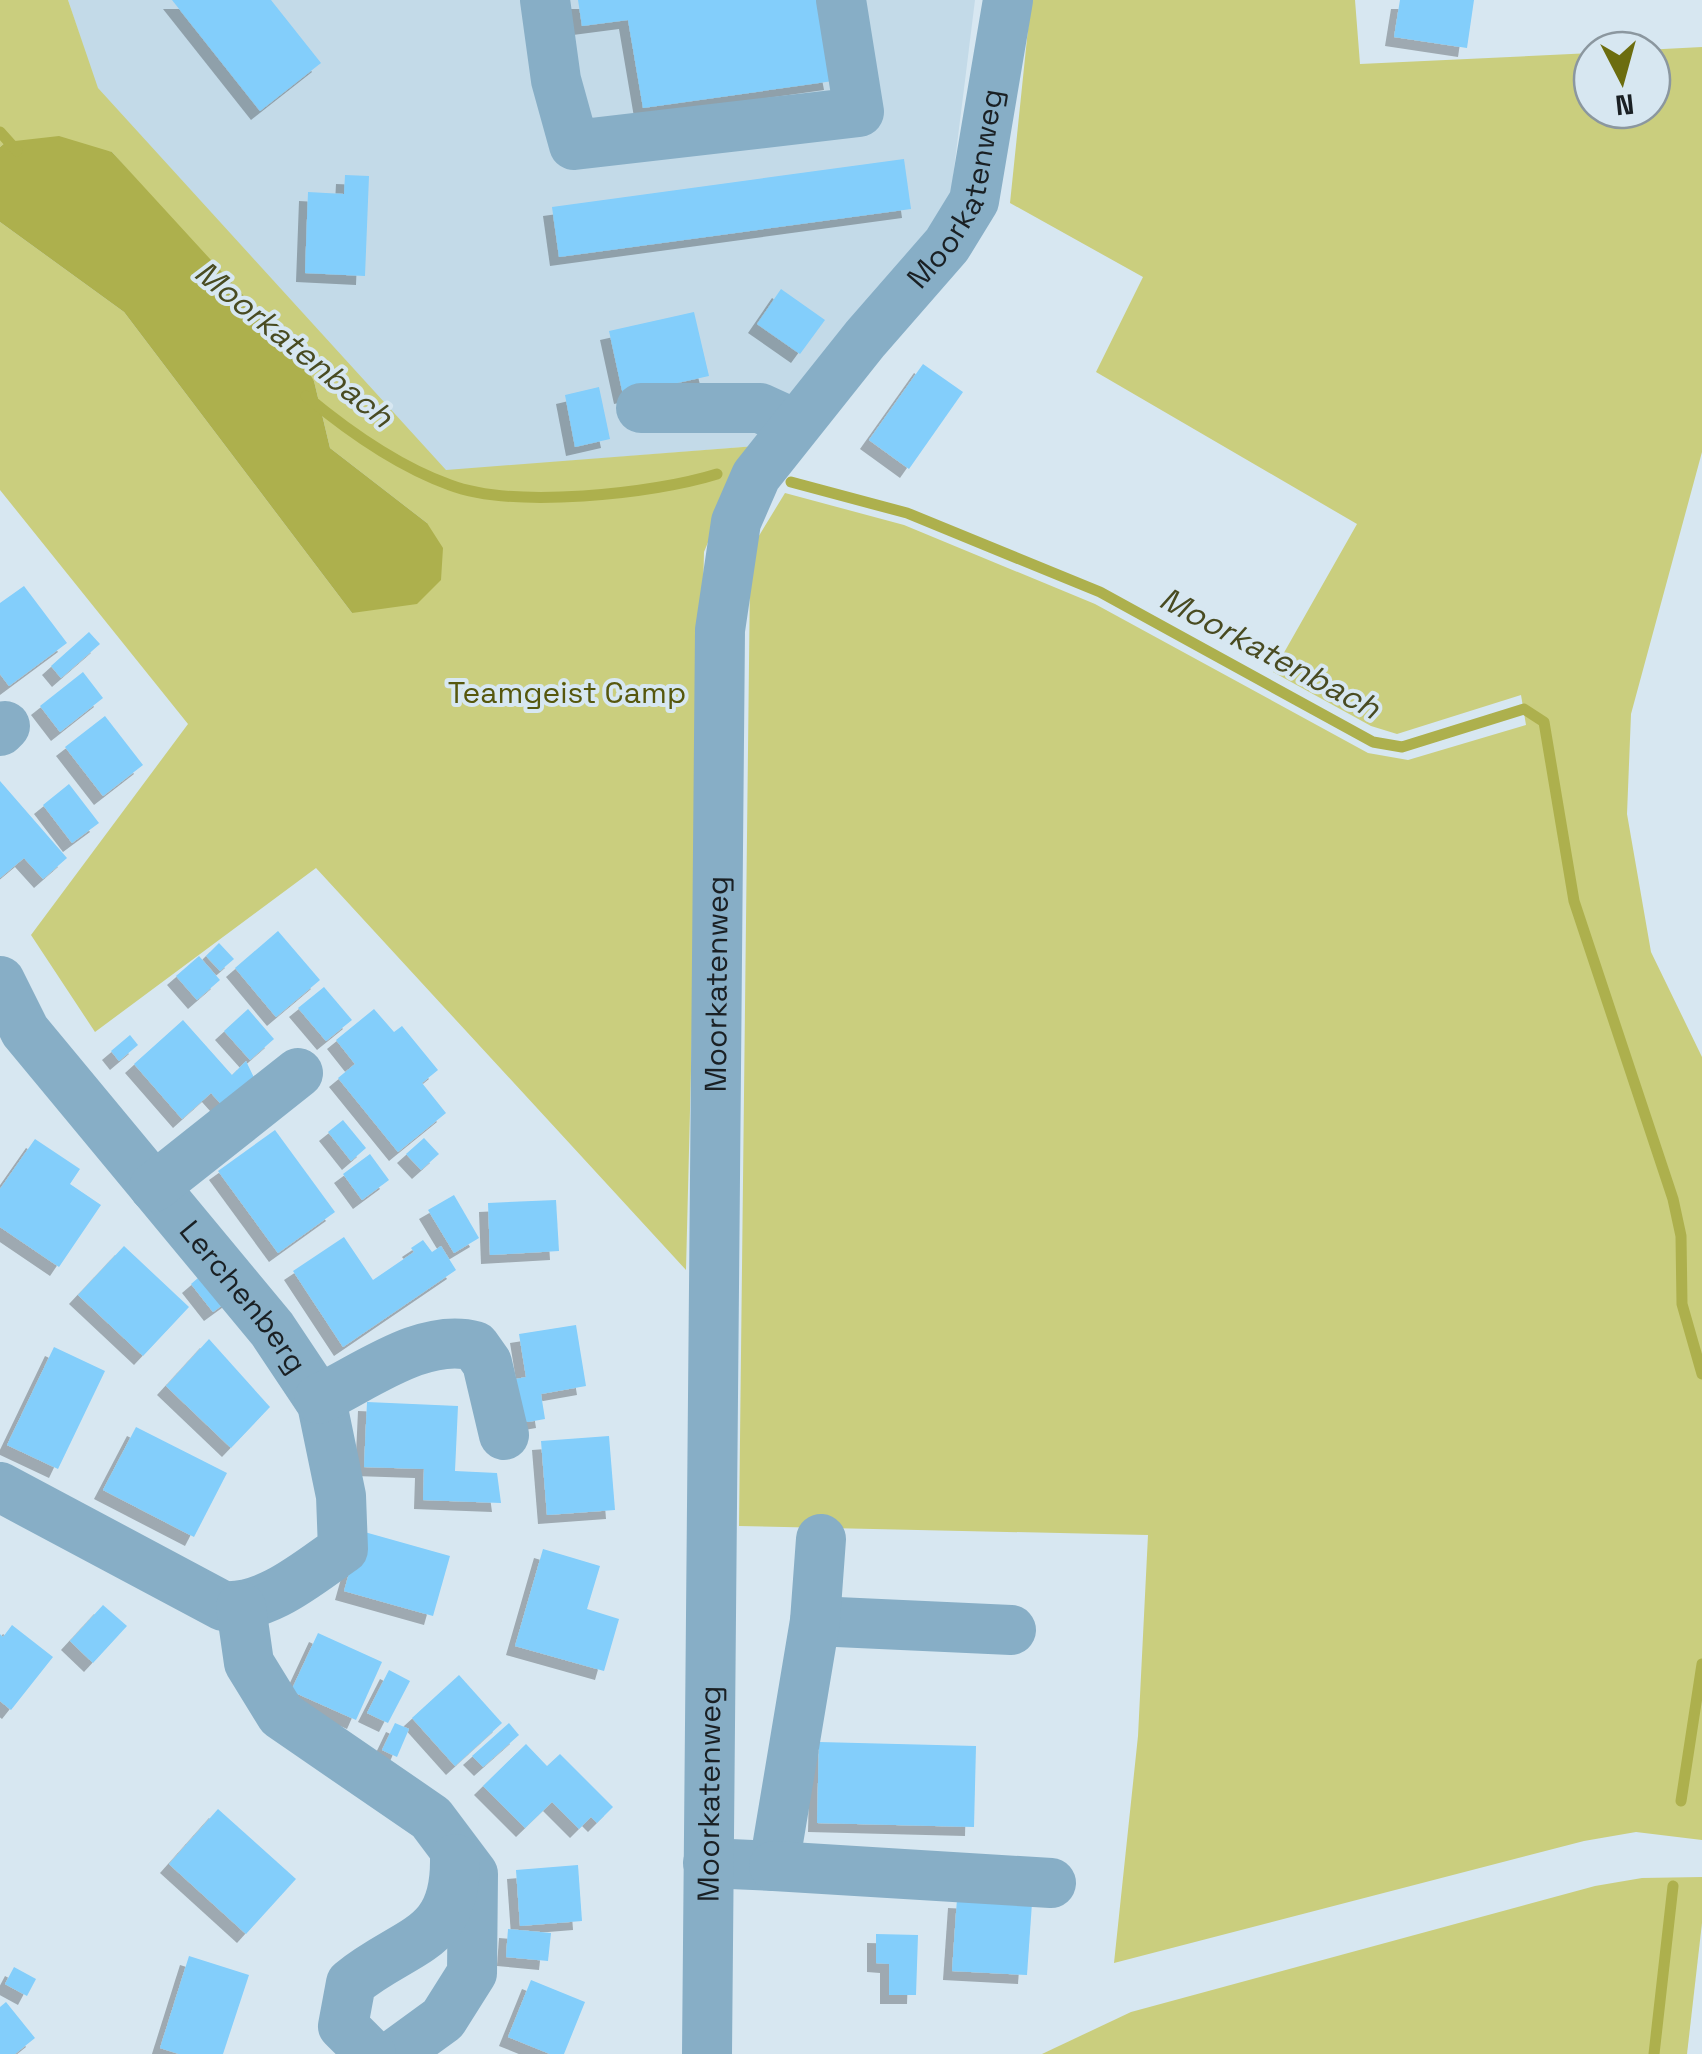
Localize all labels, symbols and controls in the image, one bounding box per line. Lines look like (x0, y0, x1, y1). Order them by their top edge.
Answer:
north arrow (1572, 30, 1672, 130)
street label: Moorkatenweg (898, 86, 1012, 296)
text: N (1613, 86, 1636, 124)
water label: Moorkatenbach (187, 252, 402, 437)
water label: Moorkatenbach (1153, 578, 1388, 728)
park label: Teamgeist Camp (448, 673, 686, 712)
street label: Moorkatenweg (696, 876, 737, 1092)
street label: Lerchenberg (171, 1212, 316, 1381)
street label: Moorkatenweg (688, 1686, 729, 1902)

